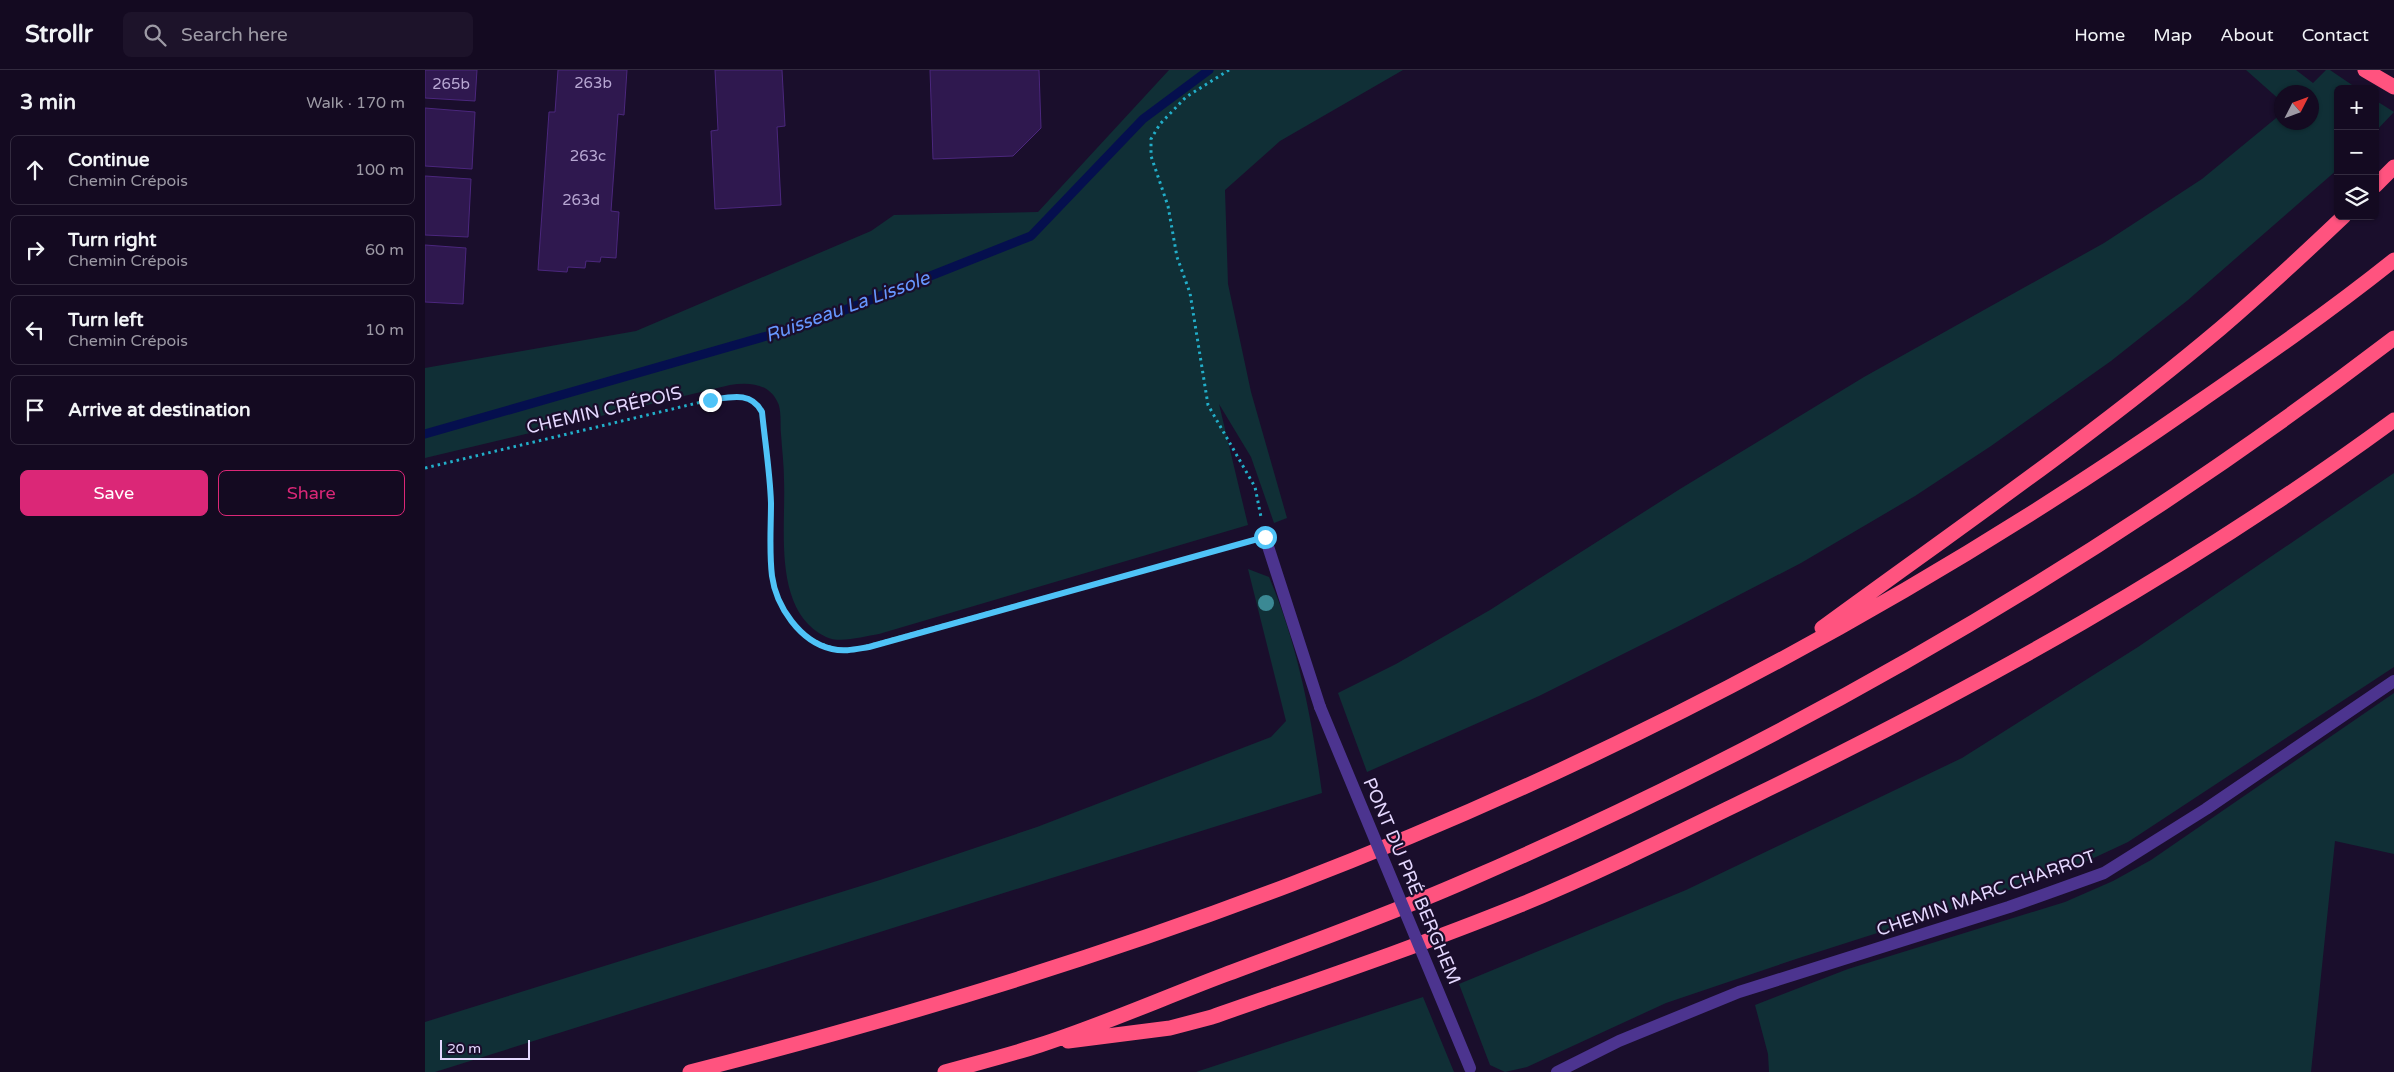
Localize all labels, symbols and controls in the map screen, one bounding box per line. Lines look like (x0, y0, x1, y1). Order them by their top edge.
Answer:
search box (123, 12, 473, 57)
text: Strollr (25, 20, 93, 49)
icon: search (141, 21, 169, 49)
text: Search here (181, 24, 288, 46)
text: Home (2074, 24, 2125, 46)
text: Map (2153, 24, 2192, 46)
text: About (2220, 24, 2274, 46)
text: Contact (2302, 24, 2369, 46)
house number: 263b (574, 74, 612, 92)
house number: 265b (432, 75, 470, 93)
north arrow (2274, 85, 2319, 130)
map controls (2334, 85, 2379, 220)
button: + (2334, 85, 2379, 130)
text: 3 min (20, 90, 76, 115)
text: Walk · 170 m (306, 93, 405, 113)
button: − (2334, 130, 2379, 175)
house number: 263c (570, 147, 606, 165)
text: Continue (68, 149, 150, 171)
icon: ahead (21, 156, 49, 184)
text: 100 m (355, 160, 404, 180)
text: Chemin Crépois (68, 171, 188, 191)
button: layers (2334, 175, 2379, 220)
house number: 263d (562, 191, 600, 209)
text: Turn right (68, 229, 156, 251)
icon: right (21, 236, 49, 264)
text: 60 m (365, 240, 404, 260)
text: Chemin Crépois (68, 251, 188, 271)
water label: Ruisseau La Lissole (762, 267, 934, 347)
text: Turn left (68, 309, 144, 331)
icon: left (21, 316, 49, 344)
text: 10 m (365, 320, 404, 340)
text: Chemin Crépois (68, 331, 188, 351)
street label: CHEMIN CRÉPOIS (524, 381, 684, 439)
route end (699, 389, 722, 412)
icon: arrive (21, 396, 49, 424)
text: Arrive at destination (68, 399, 251, 421)
button: Save (20, 470, 208, 516)
button: Share (218, 470, 405, 516)
route start (1254, 526, 1277, 549)
street label: PONT DU PRÉ BERGHEM (1358, 774, 1466, 988)
street label: CHEMIN MARC CHARROT (1874, 845, 2098, 941)
scale bar (440, 1037, 530, 1060)
text: 20 m (447, 1040, 481, 1057)

